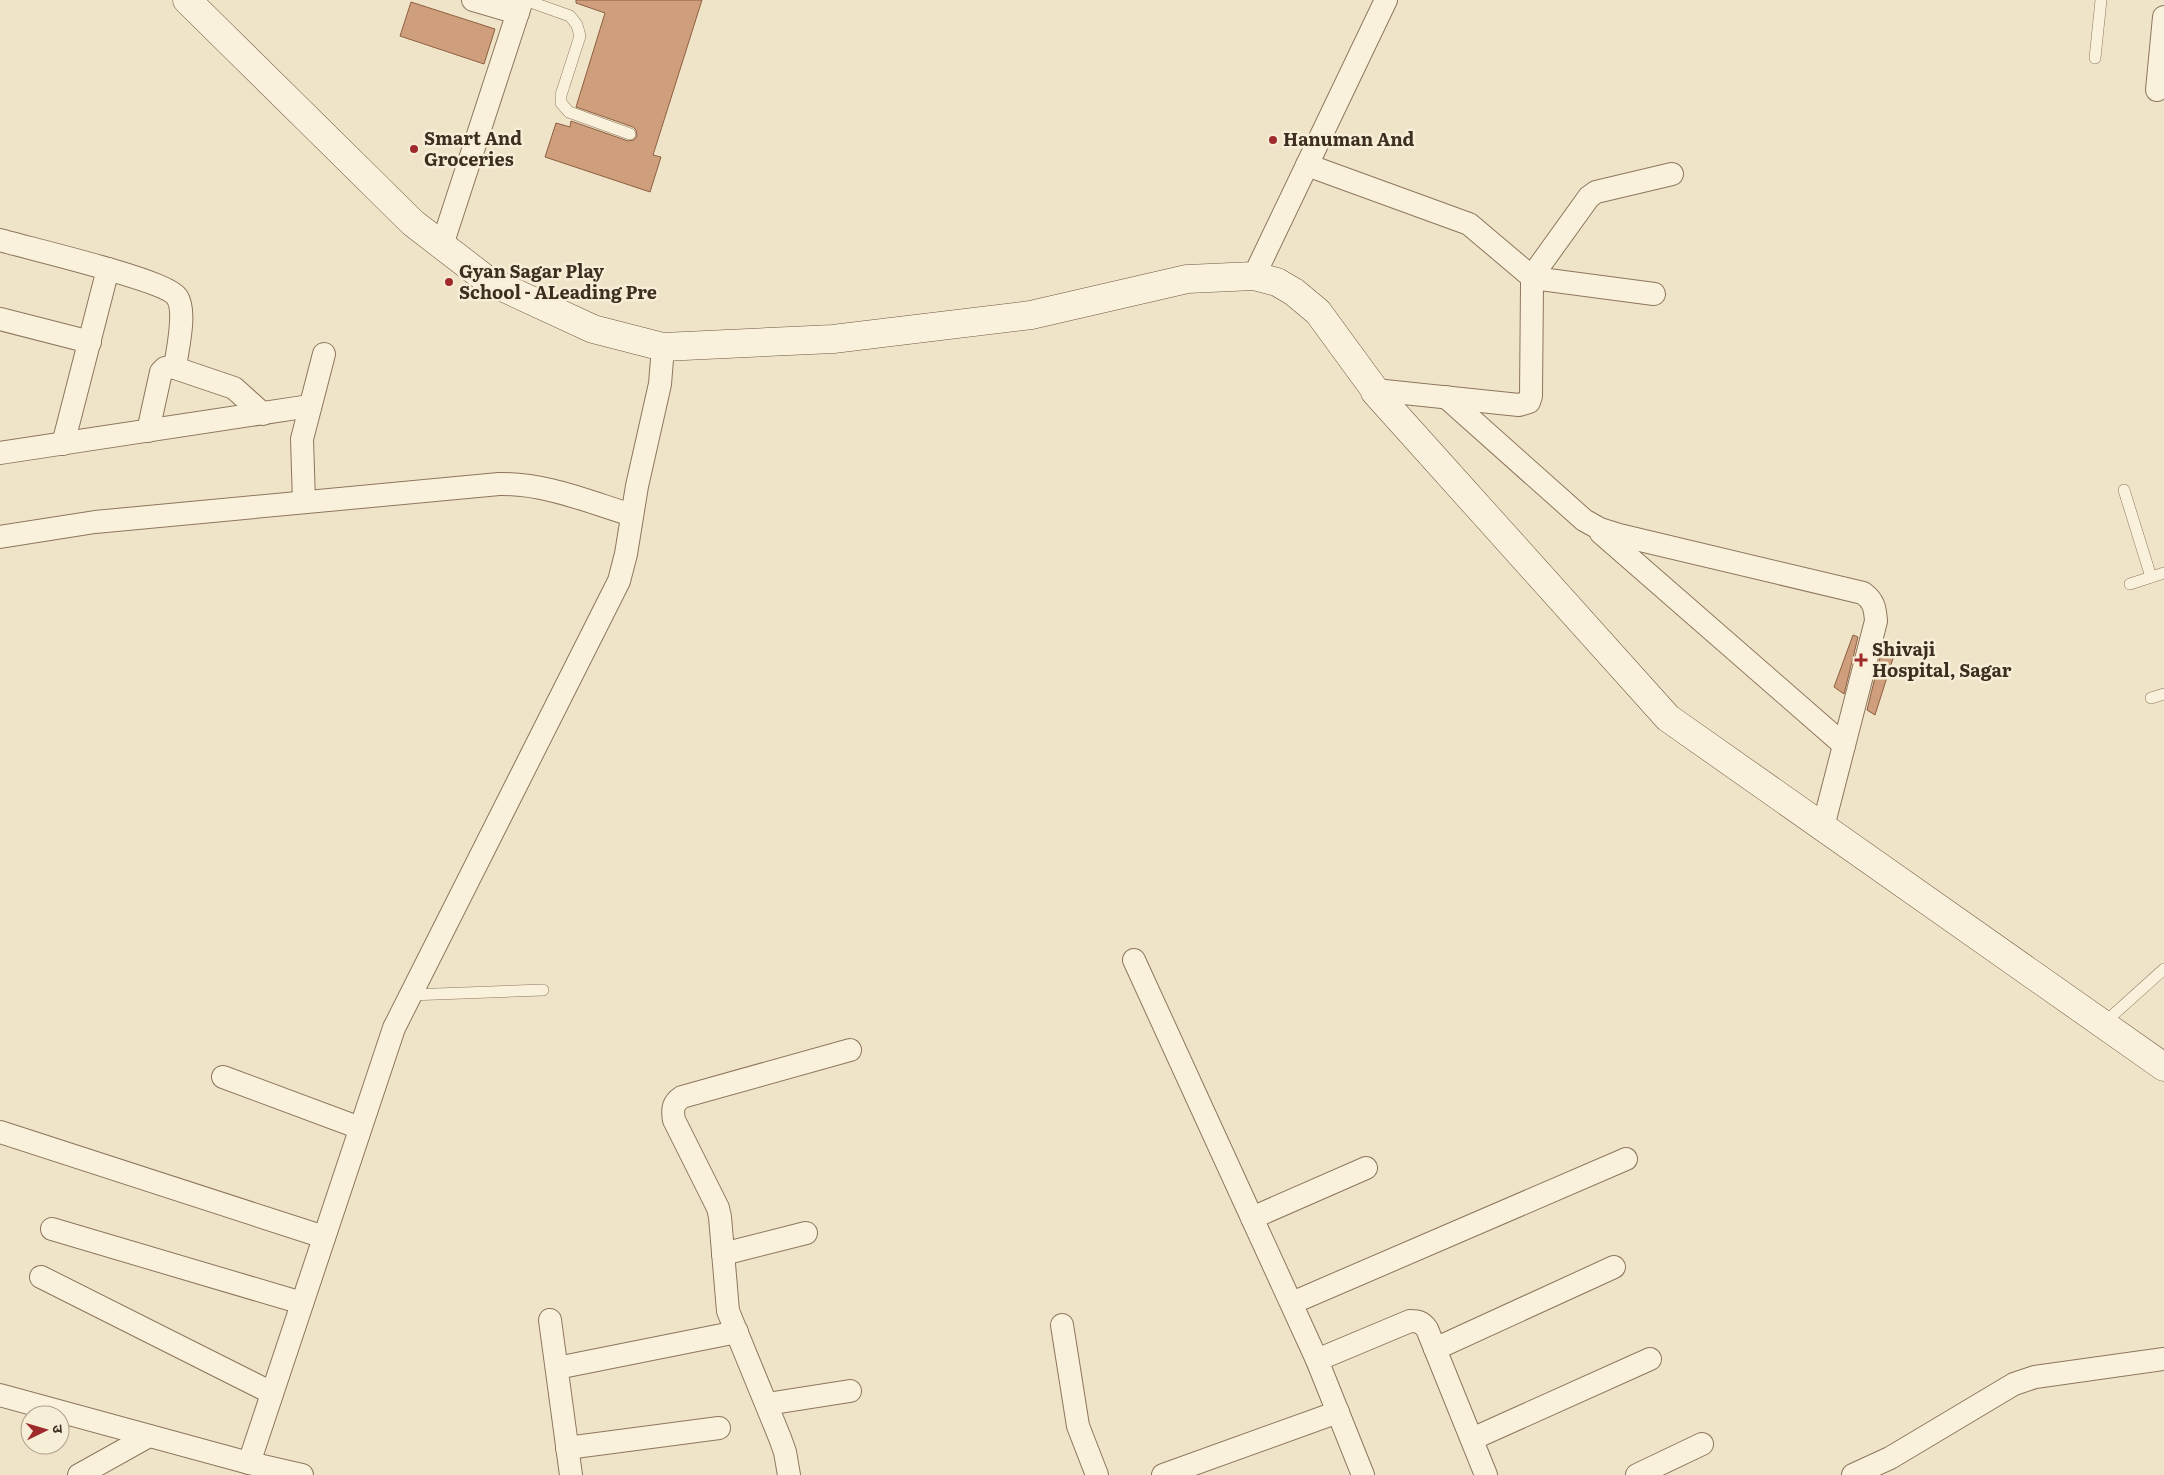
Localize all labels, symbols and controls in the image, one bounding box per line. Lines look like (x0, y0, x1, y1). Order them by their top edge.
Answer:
place label: Smart And Groceries (424, 124, 522, 172)
place label: Hanuman And (1283, 125, 1415, 152)
marker: Hanuman And (1267, 134, 1279, 146)
marker: Smart And Groceries (408, 143, 420, 155)
place label: Gyan Sagar Play School - ALeading Pre (459, 257, 657, 305)
marker: Gyan Sagar Play School - ALeading Pre (443, 276, 455, 288)
place label: Shivaji Hospital, Sagar (1872, 635, 2012, 683)
marker: Shivaji Hospital, Sagar (1854, 653, 1868, 667)
north arrow (20, 1405, 70, 1455)
text: उ (49, 1424, 69, 1435)

